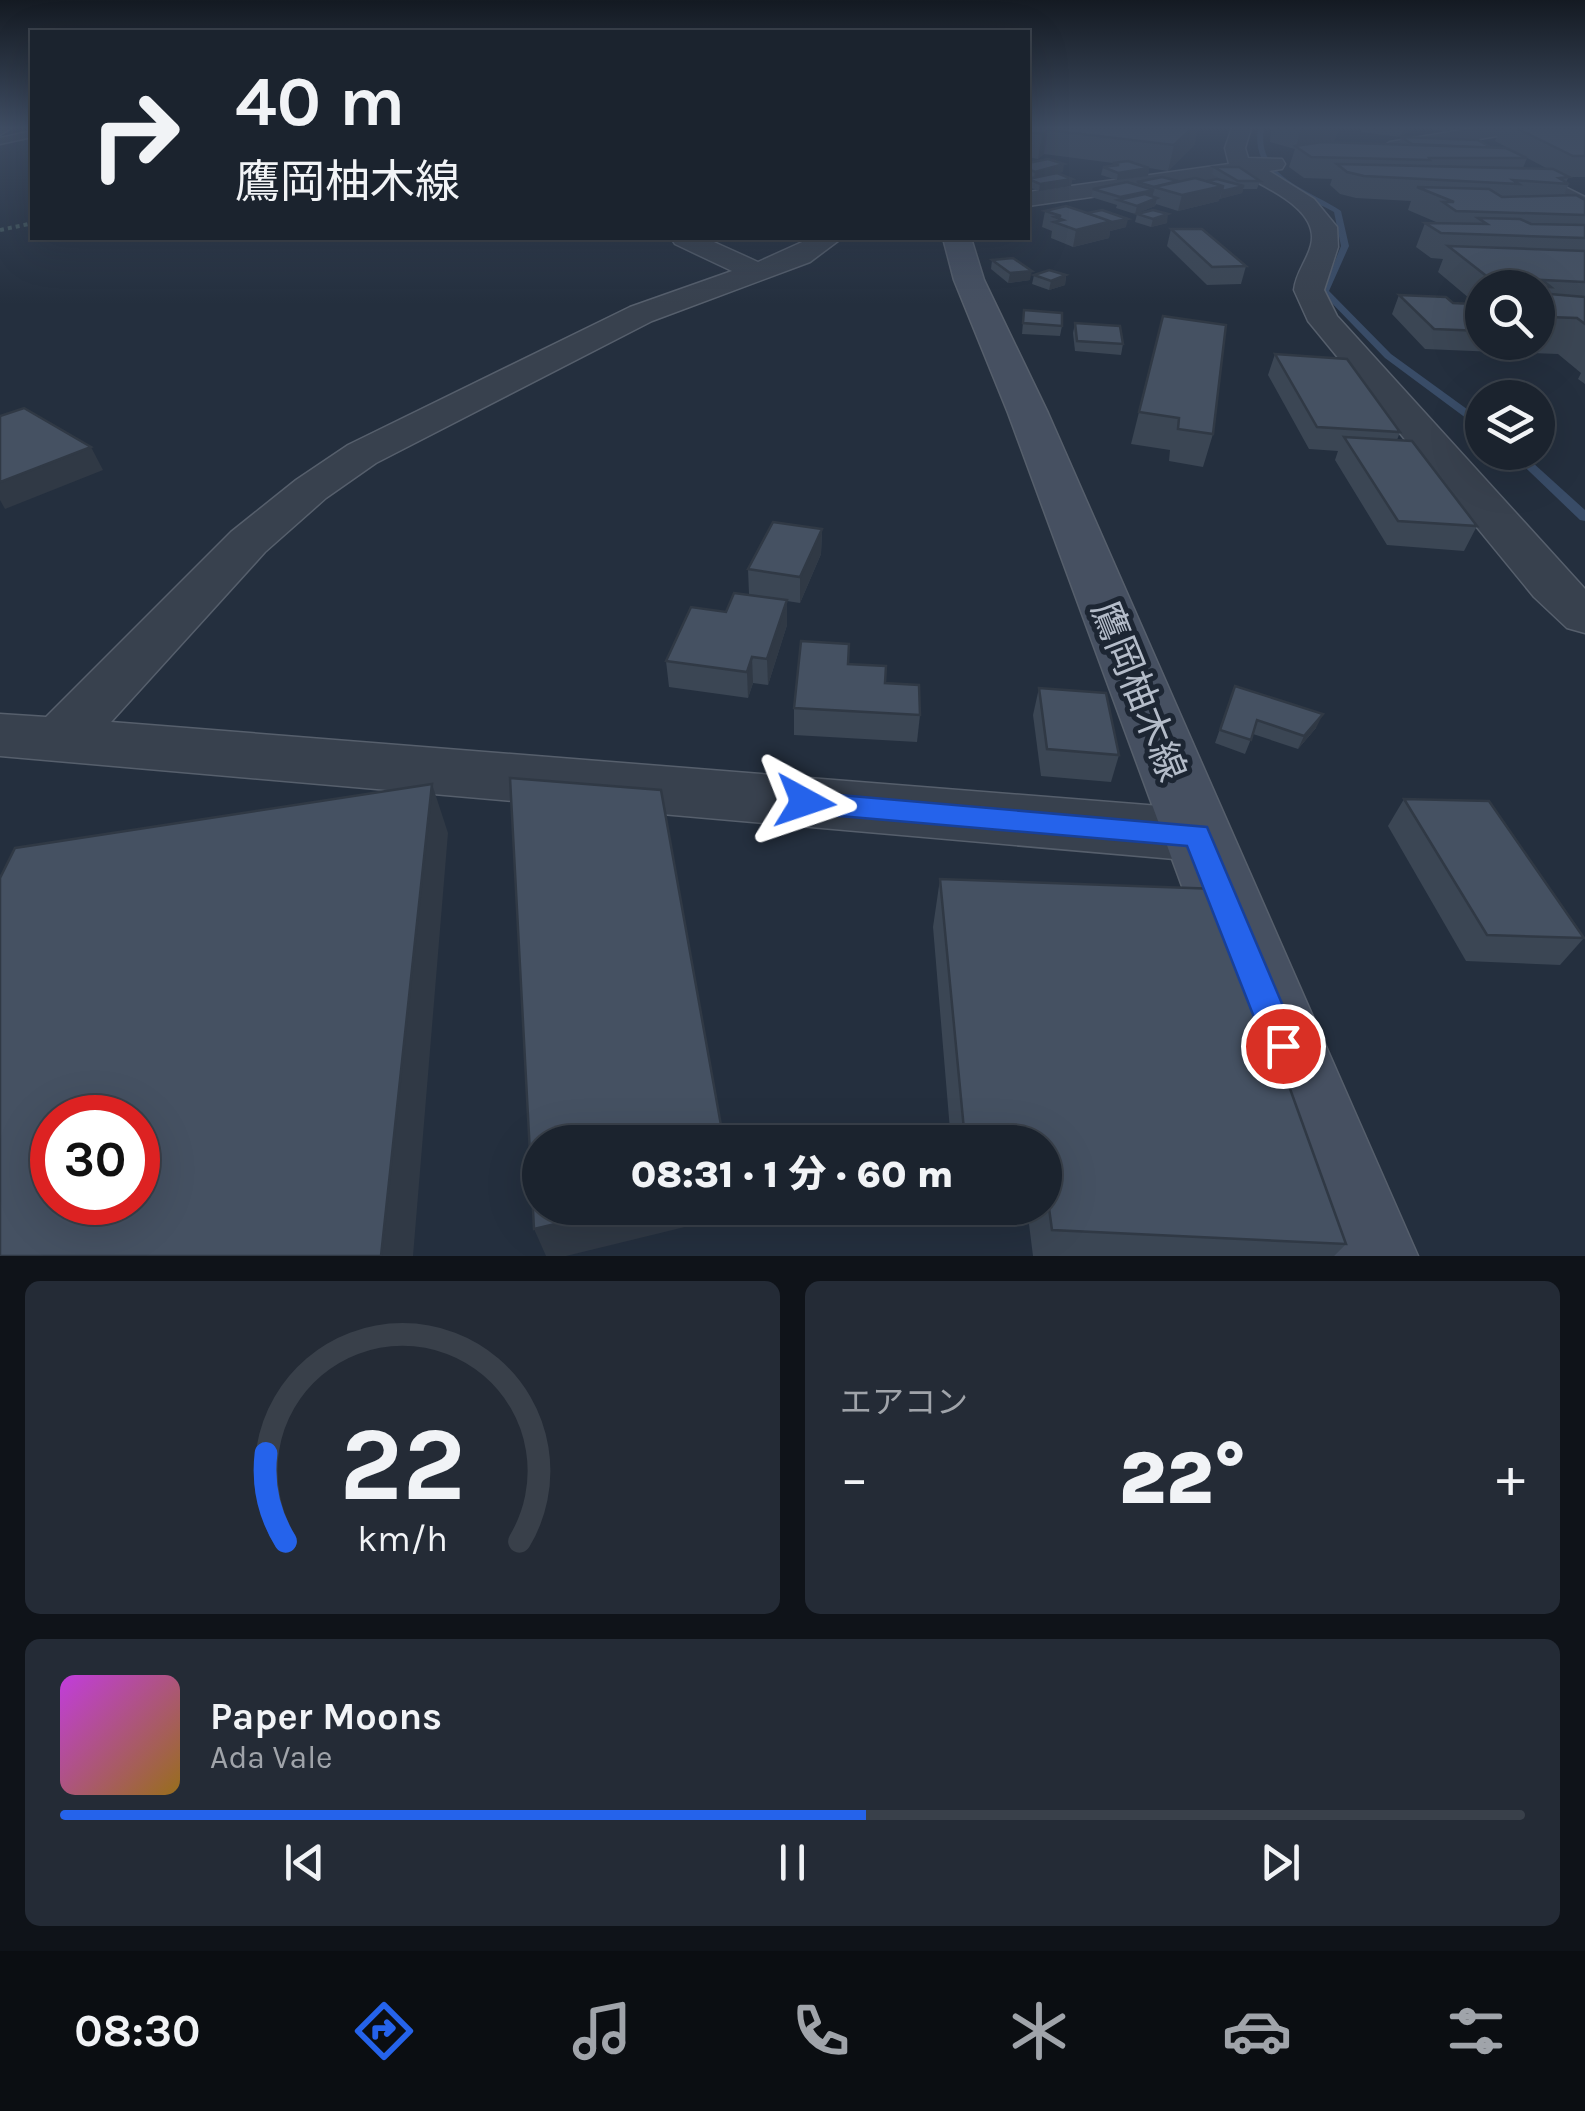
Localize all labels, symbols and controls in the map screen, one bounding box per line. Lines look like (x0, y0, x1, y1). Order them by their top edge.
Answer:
text: 40 m (235, 61, 405, 143)
icon: right (70, 70, 200, 200)
text: 鷹岡柚木線 (235, 156, 460, 208)
map controls (1465, 270, 1555, 470)
button: search (1465, 270, 1555, 360)
button: layers (1465, 380, 1555, 470)
street label: 鷹岡柚木線 (1082, 595, 1195, 788)
position arrow (753, 750, 857, 854)
pin (1241, 1004, 1326, 1089)
icon: arrive (1256, 1019, 1311, 1074)
speed limit sign: 30 (30, 1095, 160, 1225)
text: 08:31 · 1 分 · 60 m (631, 1152, 953, 1197)
text: エアコン (840, 1384, 968, 1421)
text: 22 (340, 1404, 465, 1525)
text: 22° (1119, 1434, 1246, 1522)
text: − (840, 1446, 869, 1510)
text: + (1496, 1446, 1525, 1510)
text: km/h (357, 1518, 448, 1560)
text: Paper Moons (210, 1694, 442, 1739)
text: Ada Vale (210, 1739, 333, 1776)
icon: previous (277, 1835, 332, 1890)
icon: pause (765, 1835, 820, 1890)
icon: next (1253, 1835, 1308, 1890)
icon: directions (349, 1996, 419, 2066)
icon: music (567, 1996, 637, 2066)
icon: phone (786, 1996, 856, 2066)
icon: climate (1004, 1996, 1074, 2066)
icon: car (1222, 1996, 1292, 2066)
icon: filters (1441, 1996, 1511, 2066)
text: 08:30 (74, 2005, 200, 2057)

